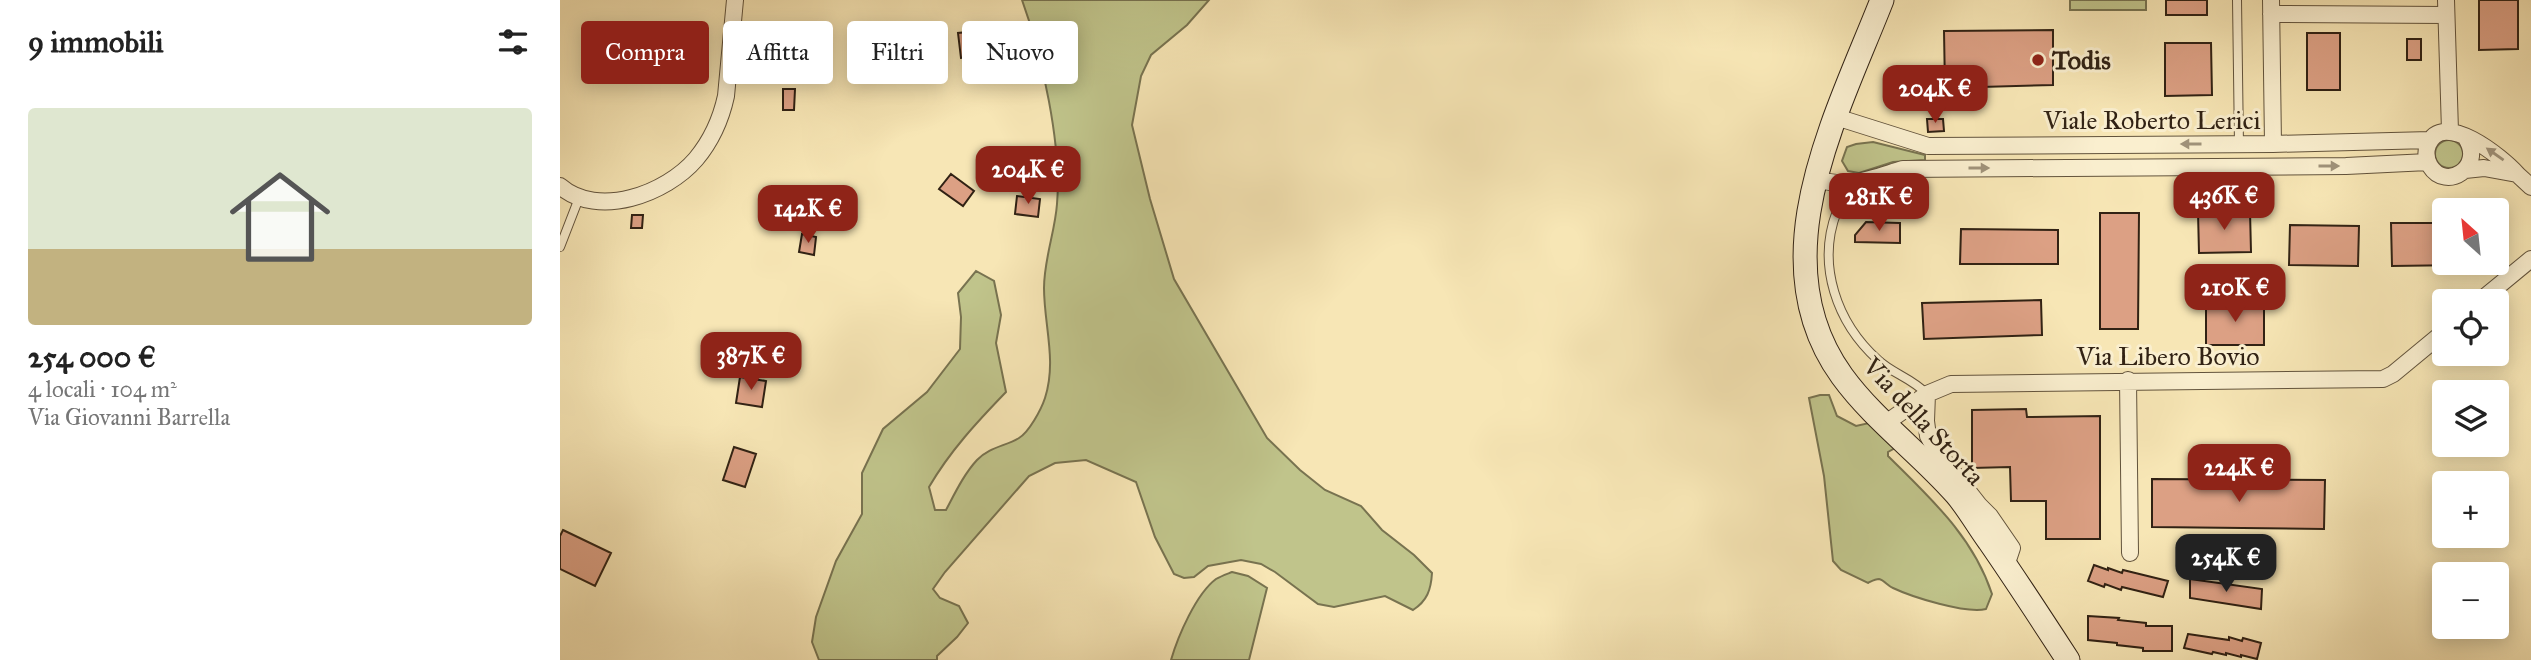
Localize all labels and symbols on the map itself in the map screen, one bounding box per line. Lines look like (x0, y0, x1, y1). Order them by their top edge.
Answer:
place label: Todis (2051, 44, 2111, 76)
marker: Todis (2030, 52, 2046, 68)
pin: 204K € (1878, 66, 1992, 125)
street label: Viale Roberto Lerici (2042, 104, 2261, 136)
one-way arrow (2179, 138, 2201, 150)
pin: 204K € (971, 146, 1085, 206)
one-way arrow (2486, 147, 2504, 161)
one-way arrow (2318, 160, 2340, 172)
one-way arrow (1968, 163, 1990, 174)
pin: 436K € (2167, 173, 2281, 232)
pin: 281K € (1822, 174, 1936, 233)
pin: 142K € (751, 186, 865, 245)
north arrow (2432, 198, 2510, 275)
pin: 210K € (2178, 264, 2292, 324)
pin: 387K € (694, 332, 808, 392)
street label: Via Libero Bovio (2075, 340, 2260, 372)
street label: Via della Storta (1856, 350, 1992, 492)
pin: 224K € (2182, 444, 2296, 504)
pin: 254K € (2169, 534, 2283, 594)

